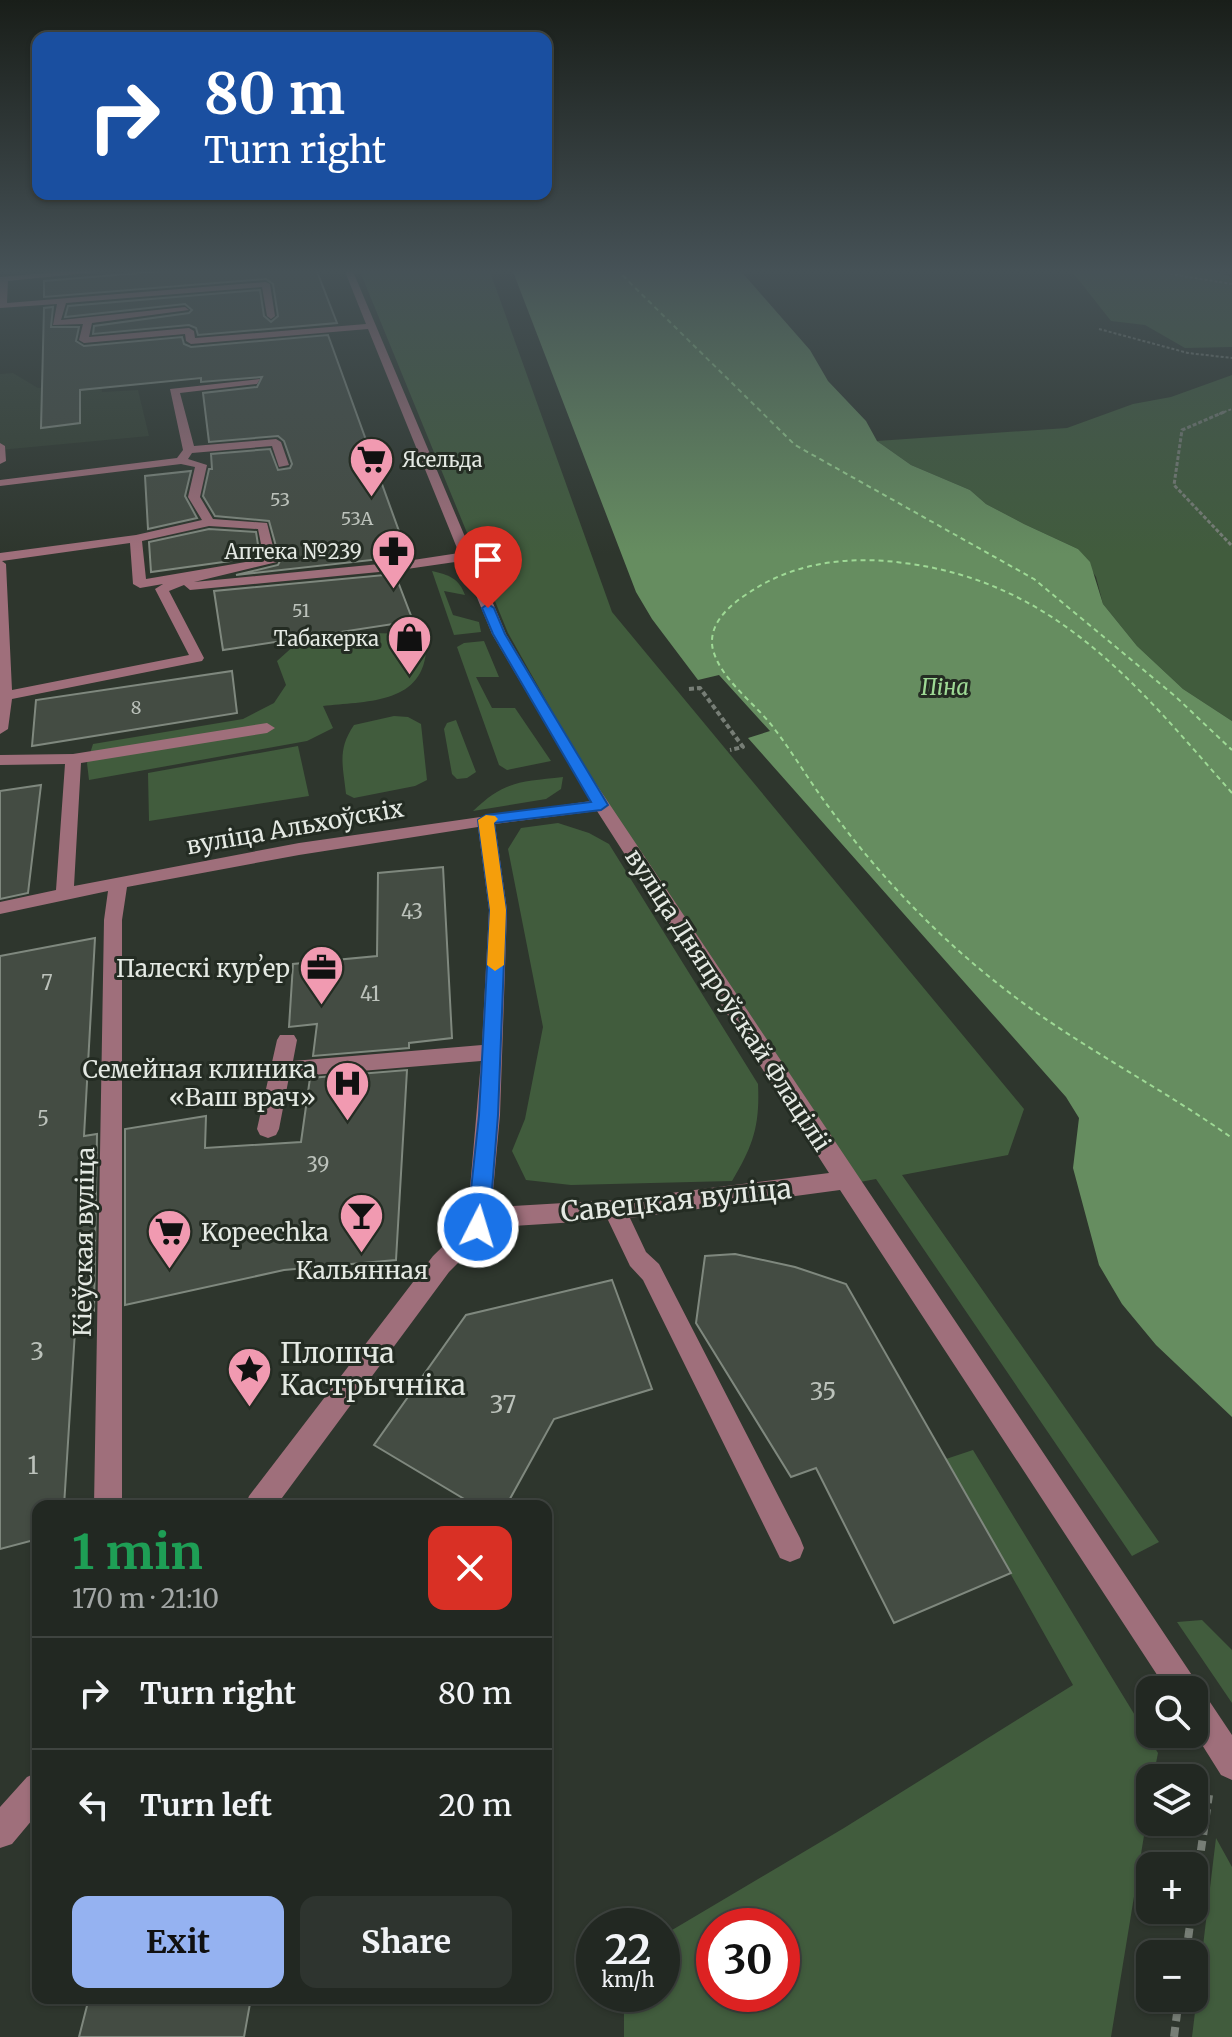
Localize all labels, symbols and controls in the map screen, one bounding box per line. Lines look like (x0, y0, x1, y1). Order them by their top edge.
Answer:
text: 80 m (204, 59, 345, 129)
icon: right (72, 64, 176, 168)
text: Turn right (204, 128, 386, 173)
supermarket icon: Ясельда (347, 435, 395, 498)
place label: Ясельда (402, 447, 483, 472)
house number: 53 (270, 488, 290, 511)
house number: 53А (341, 507, 373, 530)
pin (454, 526, 522, 608)
pharmacy icon: Аптека №239 (369, 527, 417, 590)
icon: arrive (466, 538, 510, 582)
place label: Аптека №239 (223, 539, 362, 564)
house number: 51 (292, 599, 310, 622)
shop icon: Табакерка (386, 614, 434, 677)
place label: Табакерка (274, 626, 379, 651)
water label: Піна (921, 673, 969, 701)
house number: 8 (131, 696, 141, 719)
street label: вуліца Альхоўскіх (184, 792, 407, 861)
street label: вуліца Дняпроўскай Флаціліі (618, 843, 838, 1157)
house number: 43 (401, 899, 423, 924)
office icon: Палескі курʼер (297, 944, 345, 1007)
place label: Палескі курʼер (116, 953, 290, 984)
house number: 7 (41, 970, 53, 995)
house number: 41 (360, 981, 380, 1006)
place label: Семейная клиника «Ваш врач» (83, 1054, 316, 1113)
hospital icon: Семейная клиника «Ваш врач» (323, 1059, 371, 1122)
house number: 5 (37, 1106, 49, 1131)
street label: Кіеўская вуліца (67, 1147, 101, 1337)
house number: 39 (307, 1152, 329, 1177)
street label: Савецкая вуліца (559, 1170, 793, 1230)
position arrow (436, 1185, 520, 1269)
bar icon: Кальянная (338, 1192, 386, 1255)
supermarket icon: Kopeechka (146, 1208, 194, 1271)
place label: Kopeechka (201, 1217, 329, 1248)
place label: Кальянная (296, 1255, 428, 1286)
place label: Плошча Кастрычніка (280, 1335, 466, 1403)
house number: 3 (30, 1336, 44, 1367)
place icon: Плошча Кастрычніка (225, 1345, 273, 1408)
house number: 35 (810, 1376, 836, 1407)
house number: 37 (490, 1389, 516, 1420)
house number: 1 (28, 1450, 39, 1481)
text: 1 min (72, 1522, 203, 1582)
button: close (428, 1526, 512, 1610)
text: 170 m · 21:10 (72, 1582, 219, 1615)
icon: right (72, 1671, 116, 1715)
text: Turn right (140, 1674, 296, 1712)
text: 80 m (438, 1674, 512, 1712)
map controls (1136, 1676, 1208, 2012)
button: search (1136, 1676, 1208, 1748)
button: layers (1136, 1764, 1208, 1836)
icon: left (72, 1783, 116, 1827)
text: Turn left (140, 1786, 272, 1824)
text: 20 m (439, 1786, 512, 1824)
button: + (1136, 1852, 1208, 1924)
button: Exit (72, 1896, 284, 1988)
button: Share (300, 1896, 512, 1988)
speed limit sign: 30 (696, 1908, 800, 2012)
text: 22 (605, 1925, 651, 1975)
button: − (1136, 1940, 1208, 2012)
text: km/h (602, 1967, 654, 1992)

